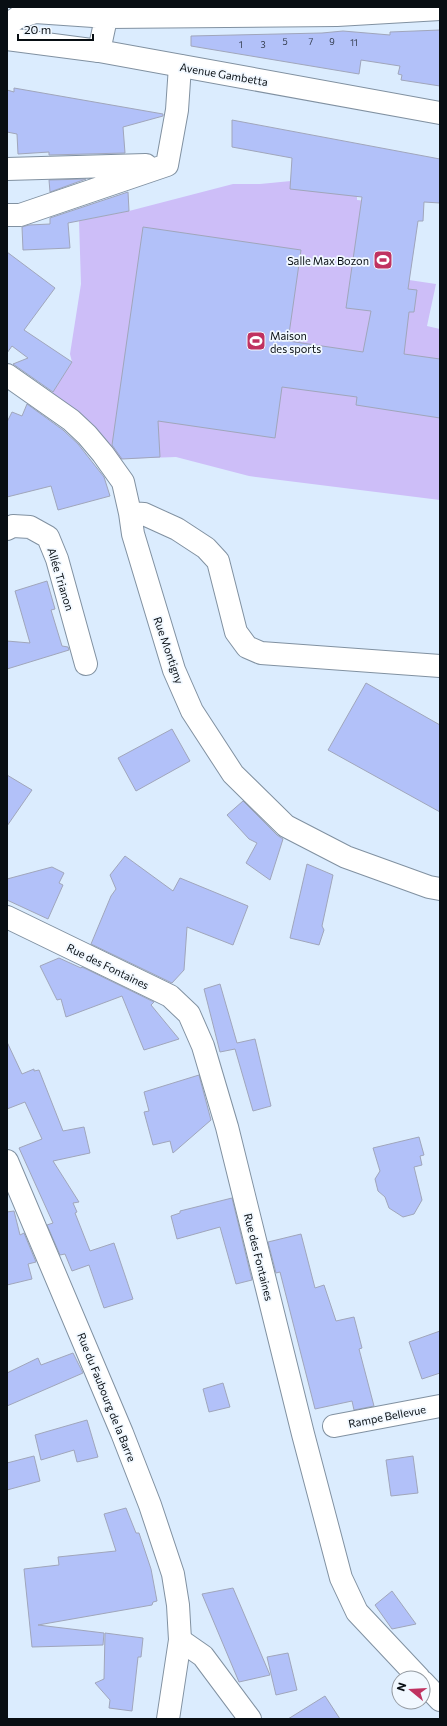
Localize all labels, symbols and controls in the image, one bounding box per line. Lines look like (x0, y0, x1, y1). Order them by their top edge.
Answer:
scale bar (18, 16, 93, 42)
text: 20 m (24, 22, 51, 36)
house number: 5 (282, 36, 288, 47)
house number: 7 (309, 36, 314, 47)
house number: 9 (329, 36, 335, 47)
house number: 11 (350, 37, 358, 48)
house number: 1 (239, 39, 243, 50)
house number: 3 (260, 39, 266, 50)
street label: Avenue Gambetta (179, 60, 269, 88)
sports icon: Salle Max Bozon (372, 249, 394, 271)
place label: Salle Max Bozon (287, 254, 369, 267)
place label: Maison des sports (270, 329, 321, 355)
sports icon: Maison des sports (245, 330, 267, 352)
street label: Allée Trianon (45, 546, 77, 612)
street label: Rue Montigny (151, 615, 187, 685)
street label: Rue des Fontaines (65, 940, 151, 992)
street label: Rue des Fontaines (242, 1212, 276, 1302)
street label: Rue du Faubourg de la Barre (75, 1331, 139, 1464)
street label: Rampe Bellevue (347, 1402, 427, 1430)
north arrow (391, 1670, 431, 1710)
text: N (394, 1681, 408, 1693)

